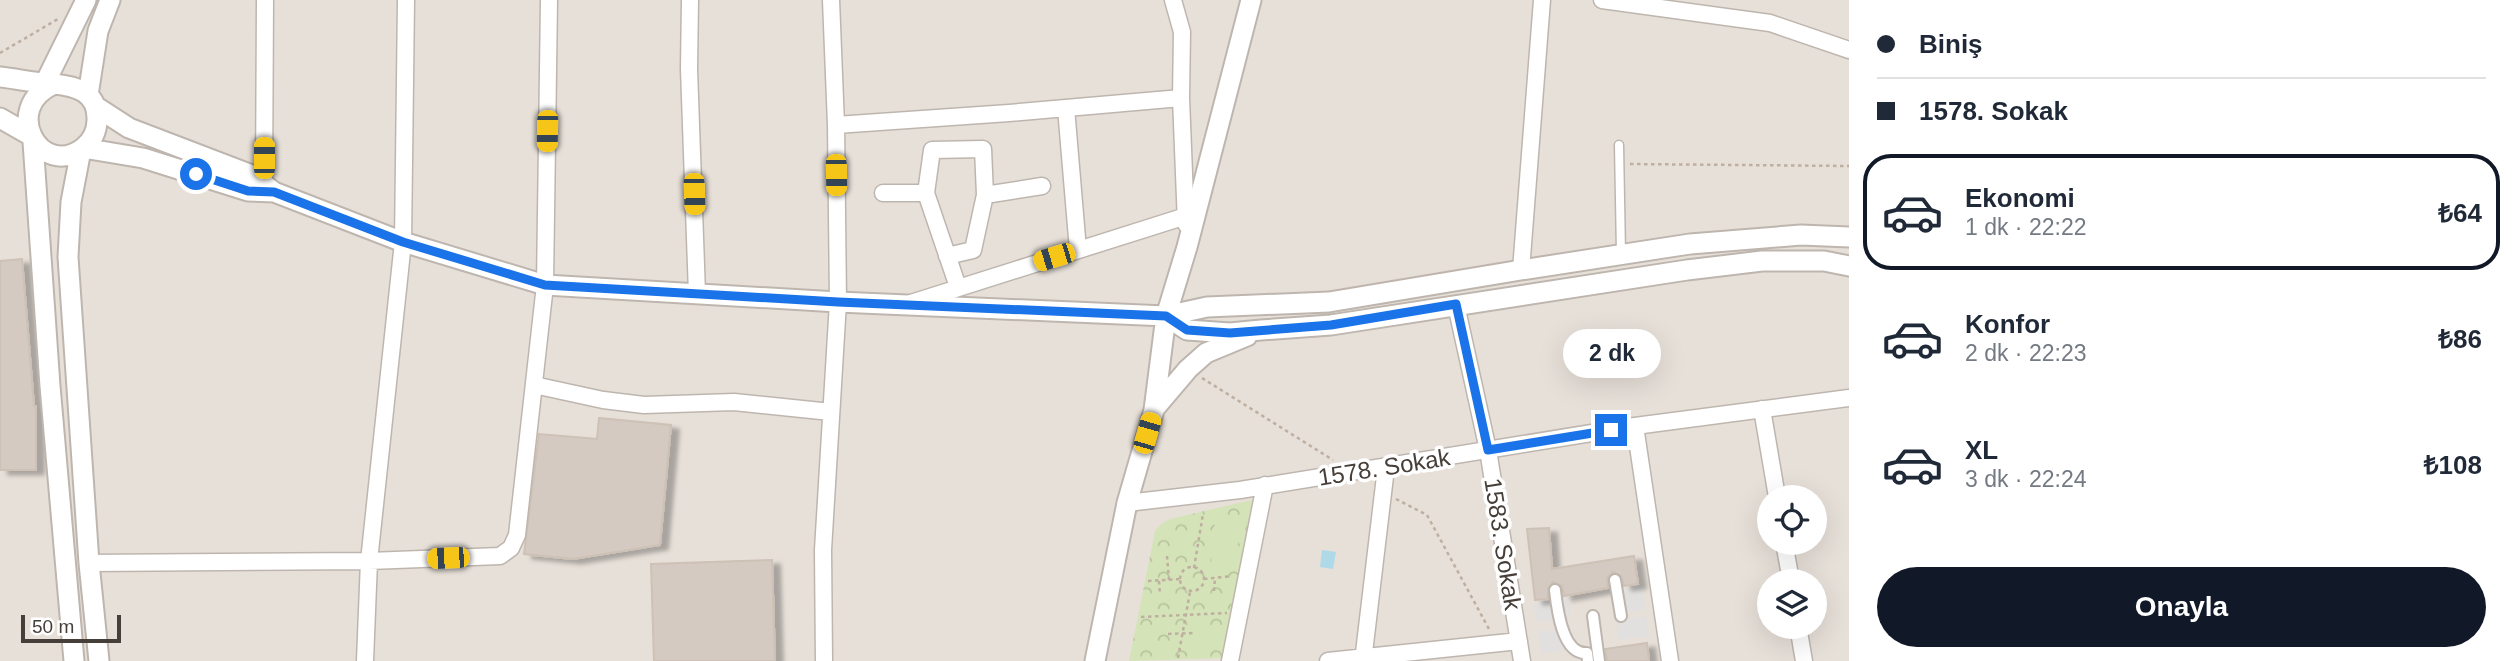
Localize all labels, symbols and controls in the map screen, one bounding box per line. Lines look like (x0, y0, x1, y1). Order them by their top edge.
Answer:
text: Biniş (1919, 29, 1983, 59)
text: 1578. Sokak (1919, 96, 2068, 126)
car (537, 110, 558, 152)
car (254, 137, 275, 179)
car (826, 154, 847, 196)
route start (180, 158, 212, 190)
car (683, 173, 706, 215)
icon: car (1881, 181, 1944, 244)
text: Ekonomi (1965, 183, 2075, 213)
text: ₺64 (2438, 198, 2482, 228)
text: 1 dk · 22:22 (1965, 214, 2086, 240)
car (1031, 241, 1078, 273)
icon: car (1881, 307, 1944, 370)
text: Konfor (1965, 309, 2050, 339)
text: ₺86 (2438, 324, 2482, 354)
callout: 2 dk (1562, 328, 1660, 378)
text: 2 dk (1589, 340, 1635, 366)
text: 2 dk · 22:23 (1965, 340, 2086, 366)
car (1132, 410, 1163, 456)
route end (1595, 414, 1627, 446)
icon: car (1881, 433, 1944, 496)
text: XL (1965, 435, 1998, 465)
street label: 1578. Sokak (1316, 443, 1453, 491)
text: ₺108 (2424, 450, 2482, 480)
text: 3 dk · 22:24 (1965, 466, 2086, 492)
street label: 1583. Sokak (1479, 476, 1527, 613)
map controls (1757, 485, 1827, 639)
button: locate (1757, 485, 1827, 555)
car (427, 547, 470, 569)
button: Onayla (1877, 567, 2486, 647)
button: layers (1757, 569, 1827, 639)
scale bar (21, 612, 121, 644)
text: 50 m (32, 616, 74, 637)

